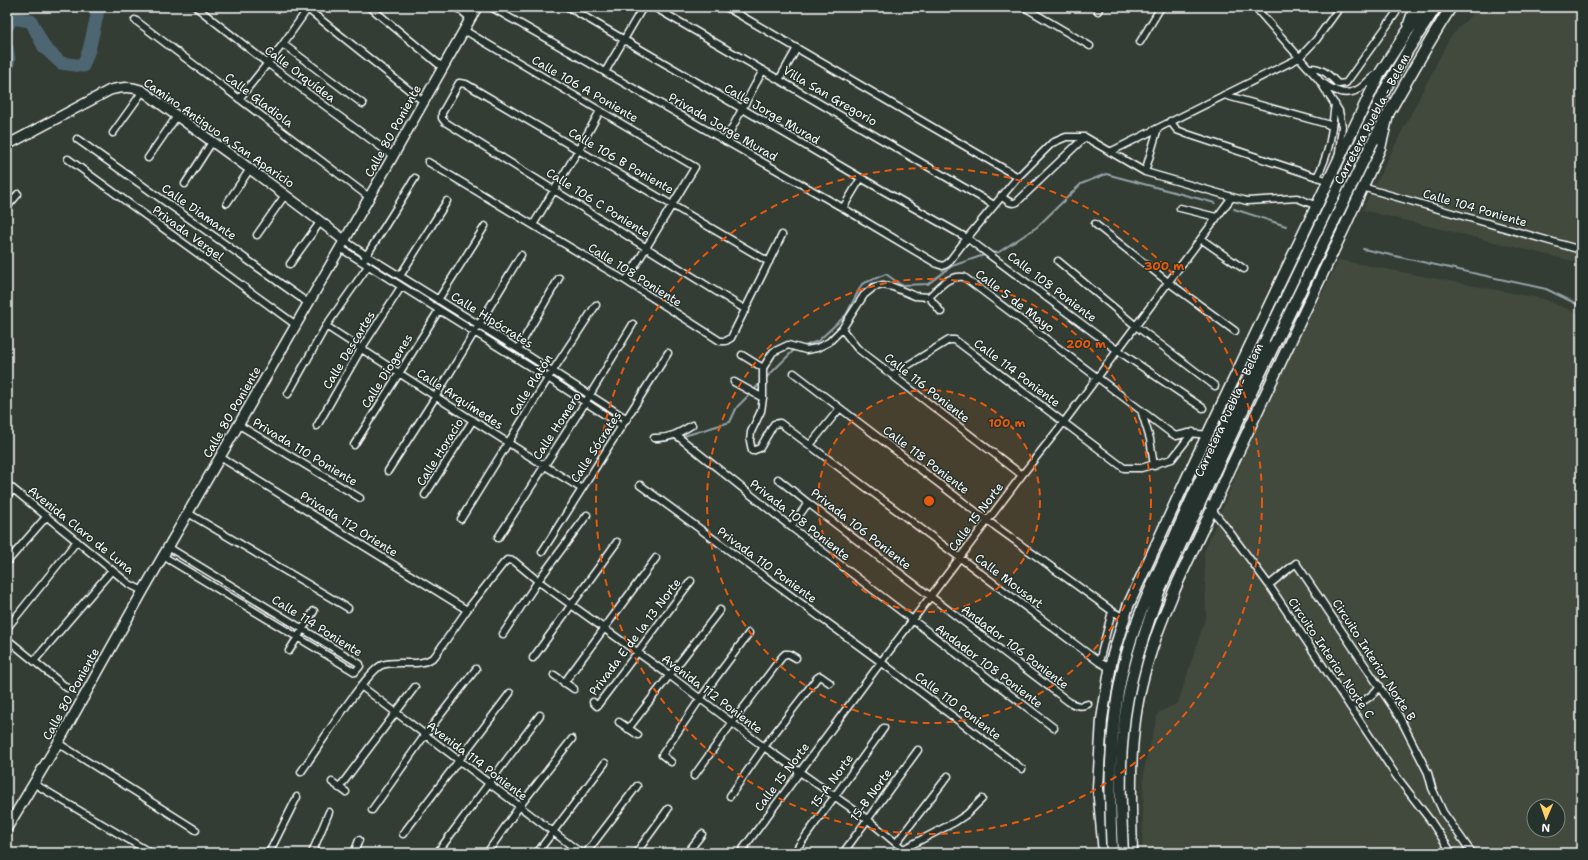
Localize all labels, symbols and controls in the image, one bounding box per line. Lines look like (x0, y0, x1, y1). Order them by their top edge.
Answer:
street label: Calle Orquídea (261, 42, 339, 106)
street label: Carretera Puebla - Belem (1331, 51, 1413, 187)
street label: Calle 106 A Poniente (529, 52, 641, 126)
street label: Villa San Gregorio (780, 62, 880, 130)
street label: Calle Gladiola (222, 69, 297, 131)
street label: Camino Antiguo a San Aparicio (140, 75, 298, 191)
street label: Calle Jorge Murad (721, 80, 823, 148)
street label: Calle 80 Poniente (361, 82, 425, 180)
street label: Privada Jorge Murad (665, 89, 781, 165)
street label: Calle 106 B Poniente (565, 124, 677, 198)
street label: Calle 106 C Poniente (543, 165, 653, 241)
street label: Calle Diamante (158, 180, 240, 244)
street label: Calle 104 Poniente (1421, 185, 1529, 231)
street label: Privada Vergel (149, 202, 227, 265)
street label: Calle 108 Poniente (585, 240, 685, 310)
street label: Calle 108 Poniente (1004, 248, 1100, 326)
text: 300 m (1144, 258, 1184, 274)
street label: Calle 5 de Mayo (972, 266, 1058, 336)
street label: Calle Hipócrates (448, 288, 536, 352)
street label: Calle Descartes (319, 308, 379, 392)
street label: Calle Diogenes (358, 331, 416, 411)
street label: Calle 114 Poniente (971, 335, 1064, 411)
text: 200 m (1066, 336, 1106, 352)
street label: Carretera Puebla - Belem (1191, 341, 1267, 479)
street label: Calle 116 Poniente (881, 350, 973, 426)
street label: Calle Platón (506, 351, 556, 419)
street label: Calle 80 Poniente (199, 363, 265, 461)
street label: Calle Arquímedes (414, 365, 506, 433)
street label: Calle Homero (529, 389, 585, 463)
street label: Calle Sócrates (567, 408, 625, 486)
street label: Privada 110 Poniente (250, 414, 361, 490)
street label: Calle Horacio (413, 415, 467, 489)
text: 100 m (989, 415, 1026, 431)
street label: Calle 118 Poniente (880, 422, 973, 498)
street label: Privada 108 Poniente (746, 476, 854, 564)
street label: Calle 15 Norte (945, 479, 1007, 555)
street label: Avenida Claro de Luna (25, 482, 138, 578)
street label: Privada 106 Poniente (808, 485, 915, 573)
street label: Privada 112 Oriente (297, 487, 401, 561)
centre of rings (922, 494, 936, 508)
street label: Privada 110 Poniente (714, 523, 820, 607)
street label: Calle Mousart (972, 550, 1046, 612)
street label: Privada E de la 13 Norte (586, 575, 685, 699)
street label: Calle 114 Poniente (269, 592, 366, 660)
street label: Circuito Interior Norte C (1285, 594, 1377, 722)
street label: Circuito Interior Norte B (1329, 596, 1419, 724)
street label: Andador 106 Poniente (958, 601, 1072, 693)
street label: Andador 108 Poniente (932, 620, 1046, 712)
street label: Calle 80 Poniente (39, 645, 103, 743)
street label: Avenida 112 Poniente (658, 651, 766, 737)
street label: Calle 110 Poniente (912, 668, 1005, 744)
street label: Avenida 114 Poniente (423, 718, 531, 804)
street label: Calle 15 Norte (751, 739, 813, 815)
street label: 15-A Norte (807, 751, 857, 811)
street label: 15-B Norte (846, 765, 896, 825)
north arrow (1526, 798, 1566, 838)
text: N (1541, 820, 1550, 835)

